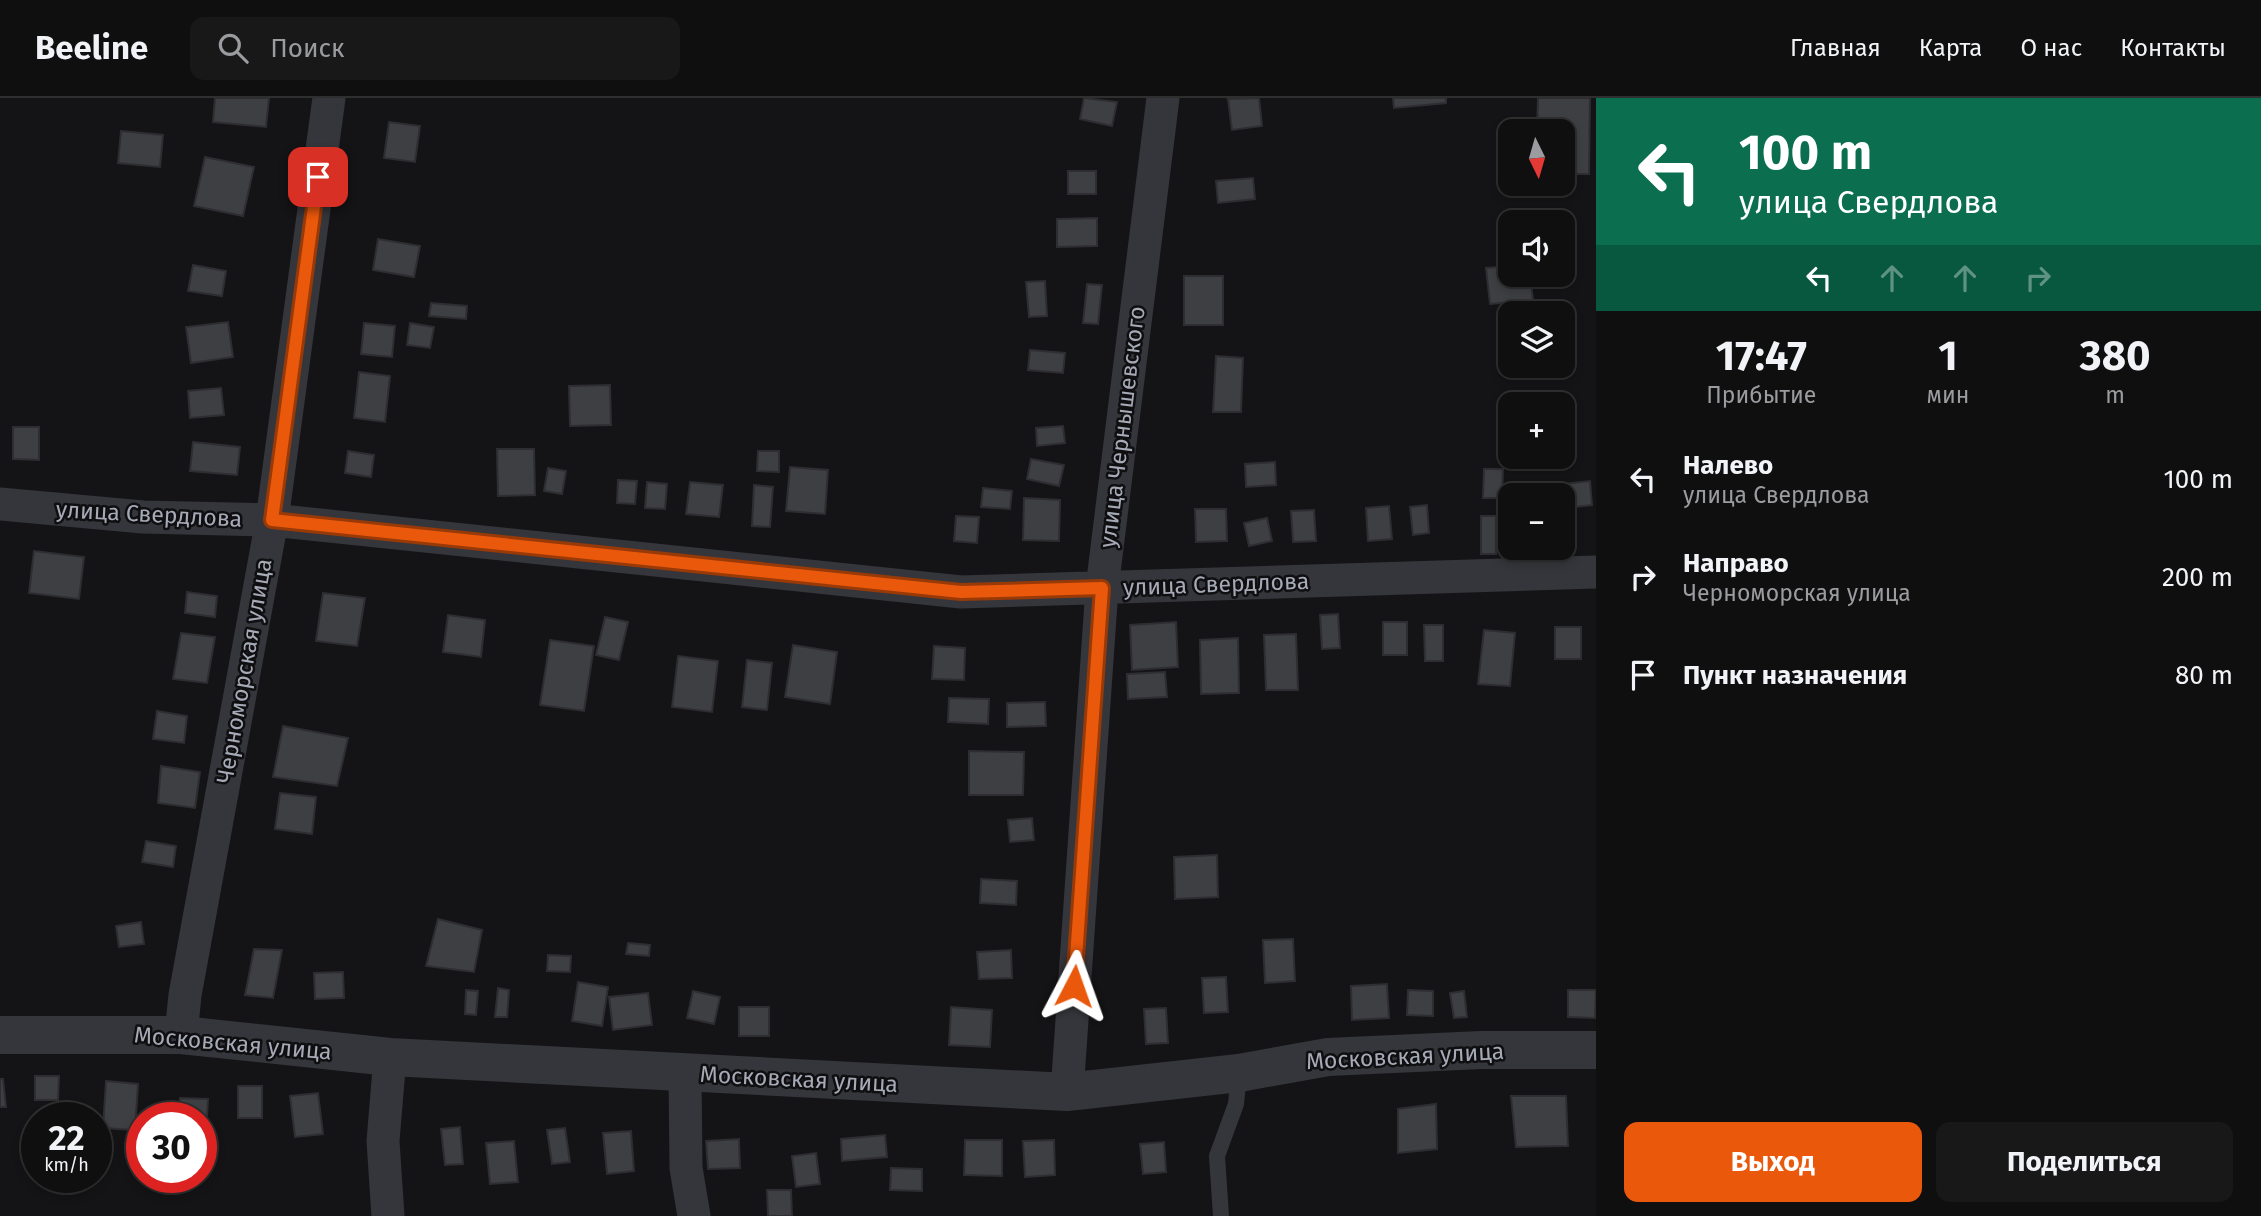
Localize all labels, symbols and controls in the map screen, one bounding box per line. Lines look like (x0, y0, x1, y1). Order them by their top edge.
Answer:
search box (190, 17, 680, 80)
text: Beeline (35, 28, 148, 68)
icon: search (214, 29, 252, 67)
text: Поиск (270, 33, 344, 64)
text: Главная (1790, 34, 1881, 62)
text: Карта (1919, 34, 1982, 62)
text: О нас (2020, 34, 2082, 62)
text: Контакты (2120, 34, 2226, 62)
north arrow (1498, 119, 1575, 196)
map controls (1498, 119, 1575, 560)
text: 100 m (1739, 123, 1872, 182)
icon: left (1624, 126, 1715, 217)
pin (288, 147, 348, 207)
icon: arrive (299, 158, 337, 196)
text: улица Свердлова (1739, 183, 1998, 221)
button: sound (1498, 210, 1575, 287)
icon: left (1800, 259, 1838, 297)
icon: ahead (1873, 259, 1911, 297)
icon: ahead (1946, 259, 1984, 297)
icon: right (2019, 259, 2057, 297)
button: layers (1498, 301, 1575, 378)
street label: улица Чернышевского (1093, 304, 1151, 550)
text: 17:47 (1716, 331, 1807, 381)
text: 1 (1938, 331, 1958, 381)
text: 380 (2080, 331, 2151, 381)
text: Прибытие (1706, 381, 1816, 409)
text: мин (1927, 381, 1969, 409)
text: m (2105, 381, 2125, 409)
button: + (1498, 392, 1575, 469)
text: Налево (1683, 450, 1773, 481)
icon: left (1624, 460, 1662, 498)
text: 100 m (2164, 464, 2233, 495)
text: улица Свердлова (1683, 481, 1869, 509)
button: − (1498, 483, 1575, 560)
street label: улица Свердлова (55, 495, 243, 533)
text: Направо (1683, 548, 1789, 579)
street label: Черноморская улица (210, 556, 278, 786)
icon: right (1624, 558, 1662, 596)
text: 200 m (2162, 562, 2233, 593)
street label: улица Свердлова (1122, 567, 1310, 601)
text: Черноморская улица (1683, 579, 1911, 607)
icon: arrive (1624, 656, 1662, 694)
text: Пункт назначения (1683, 660, 1907, 691)
text: 80 m (2175, 660, 2233, 691)
position arrow (1037, 949, 1111, 1023)
street label: Московская улица (133, 1020, 333, 1066)
street label: Московская улица (1305, 1037, 1505, 1075)
street label: Московская улица (699, 1060, 899, 1098)
speed limit sign: 30 (126, 1102, 217, 1193)
text: 22 (48, 1117, 85, 1159)
button: Выход (1624, 1122, 1922, 1202)
button: Поделиться (1936, 1122, 2233, 1202)
text: km/h (44, 1154, 89, 1176)

